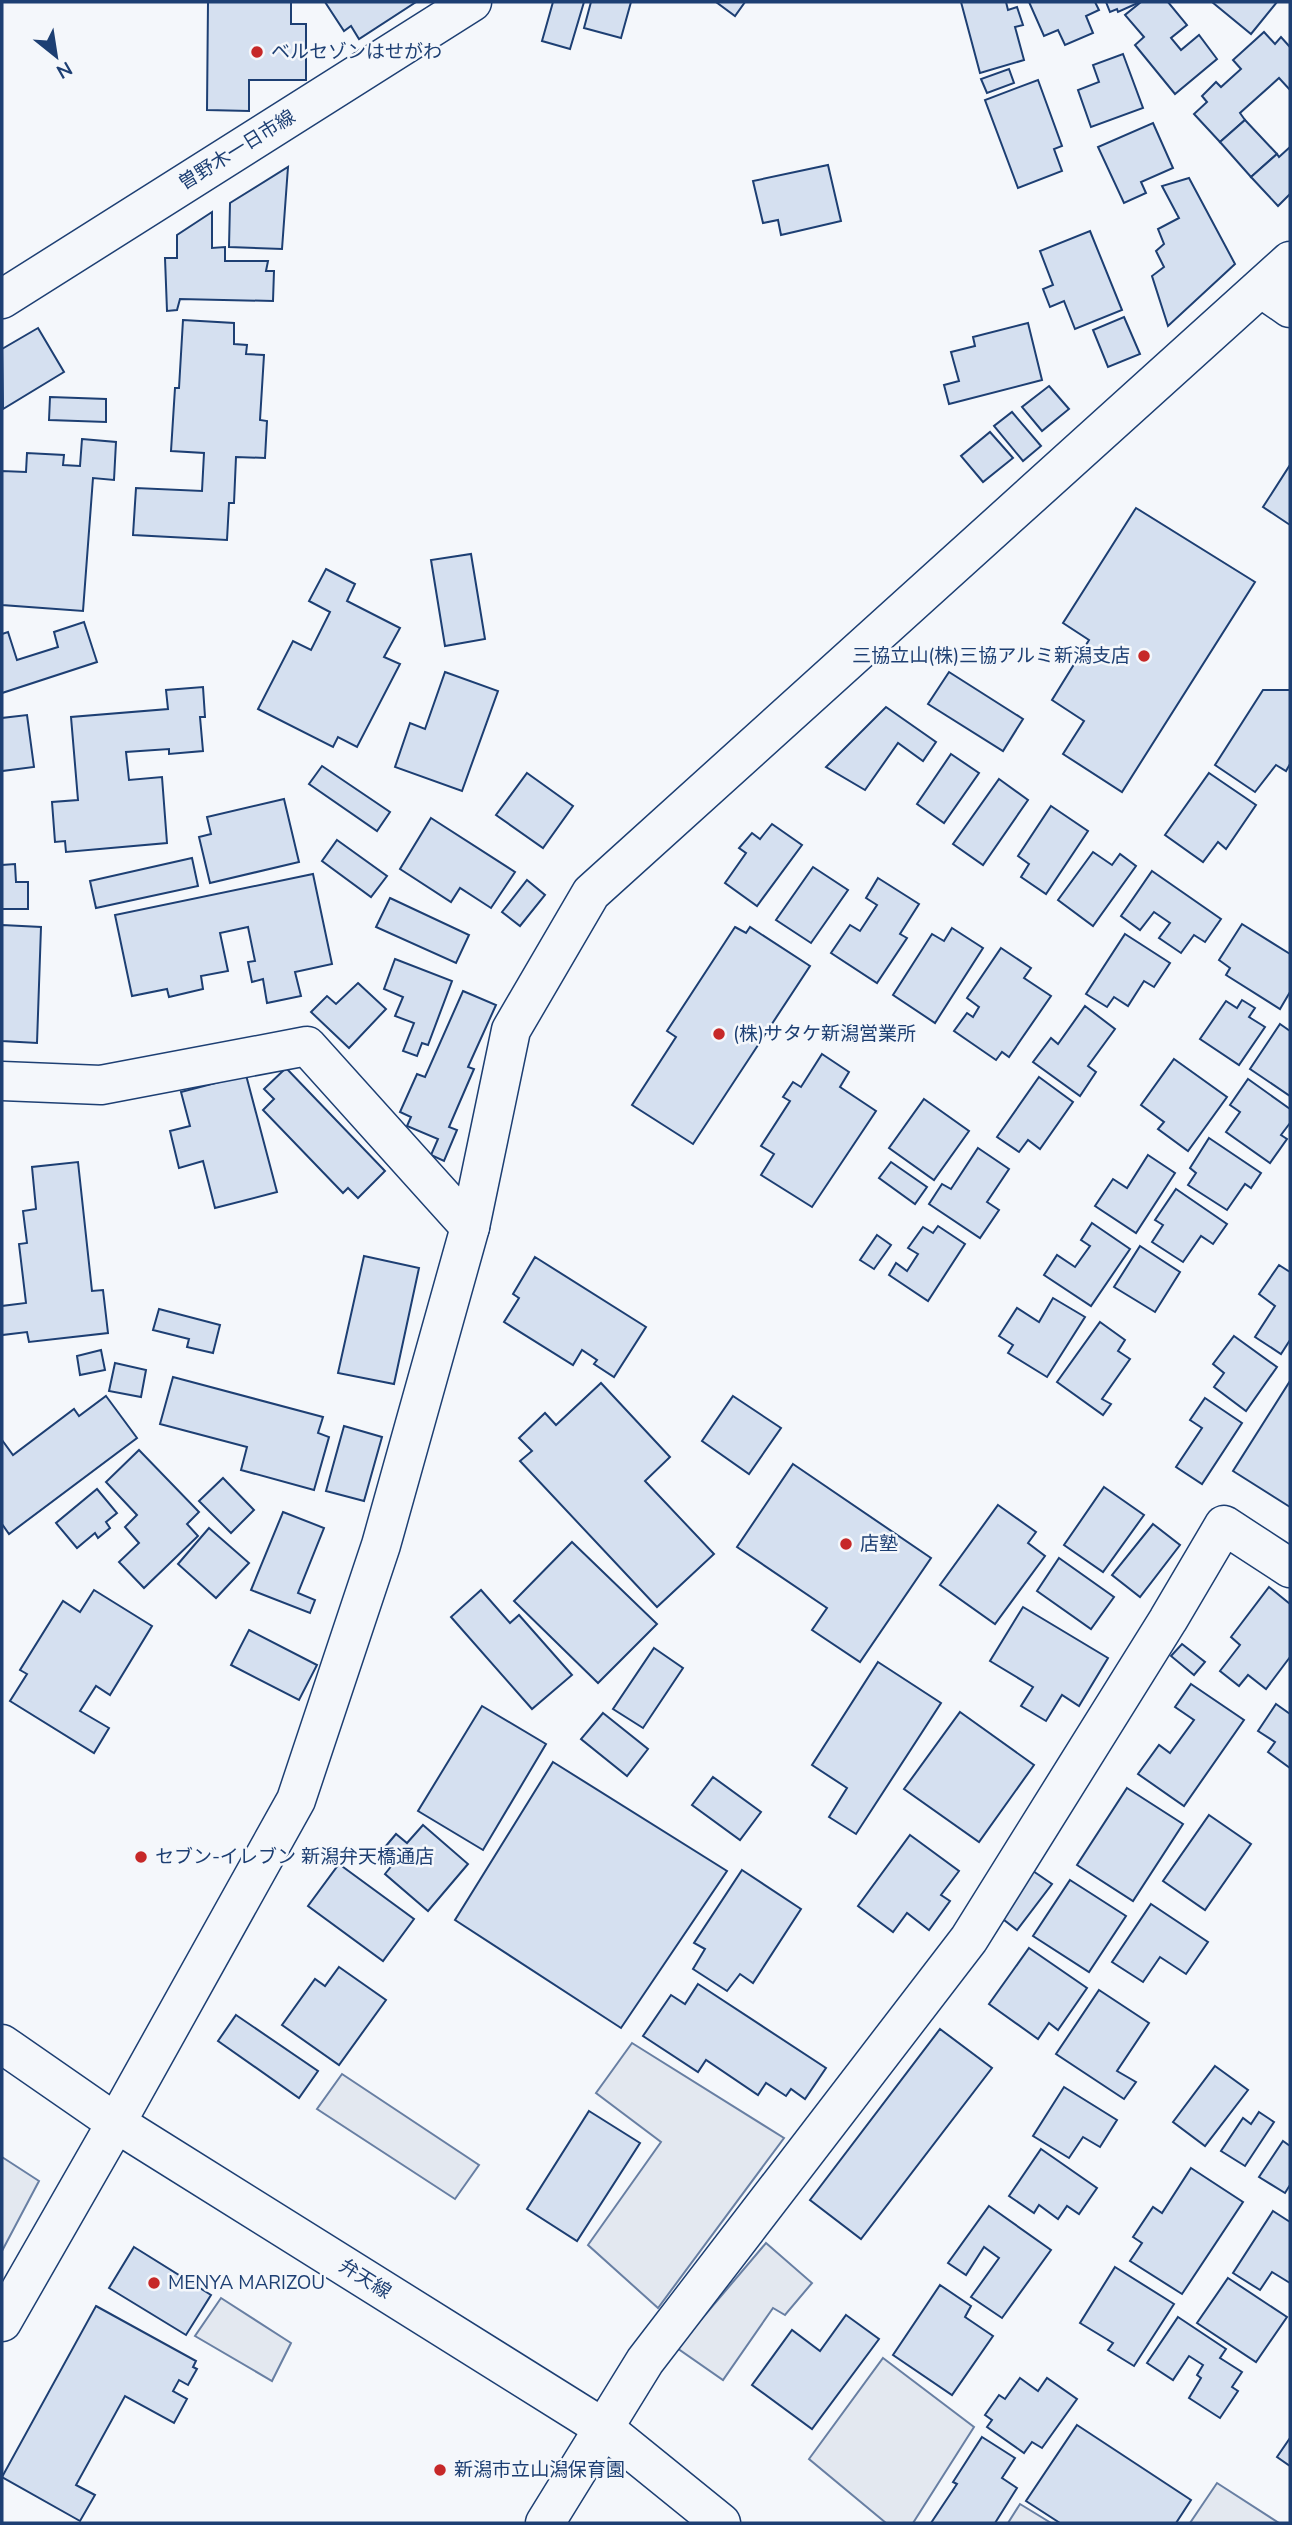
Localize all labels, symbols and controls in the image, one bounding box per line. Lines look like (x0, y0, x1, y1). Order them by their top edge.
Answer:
north arrow (21, 21, 91, 91)
place label: ベルセゾンはせがわ (271, 39, 442, 65)
marker: ベルセゾンはせがわ (249, 44, 265, 60)
text: N (51, 55, 77, 85)
street label: 曽野木一日市線 (174, 104, 300, 196)
place label: 三協立山(株)三協アルミ新潟支店 (852, 643, 1130, 669)
marker: 三協立山(株)三協アルミ新潟支店 (1136, 648, 1152, 664)
place label: (株)サタケ新潟営業所 (733, 1021, 916, 1047)
marker: (株)サタケ新潟営業所 (711, 1026, 727, 1042)
place label: 店塾 (860, 1531, 898, 1557)
marker: 店塾 (838, 1536, 854, 1552)
place label: セブン-イレブン 新潟弁天橋通店 (155, 1844, 434, 1870)
marker: セブン-イレブン 新潟弁天橋通店 (133, 1849, 149, 1865)
street label: 弁天線 (334, 2253, 396, 2305)
place label: MENYA MARIZOU (168, 2270, 325, 2296)
marker: MENYA MARIZOU (146, 2275, 162, 2291)
place label: 新潟市立山潟保育園 (454, 2457, 625, 2483)
marker: 新潟市立山潟保育園 (432, 2462, 448, 2478)

